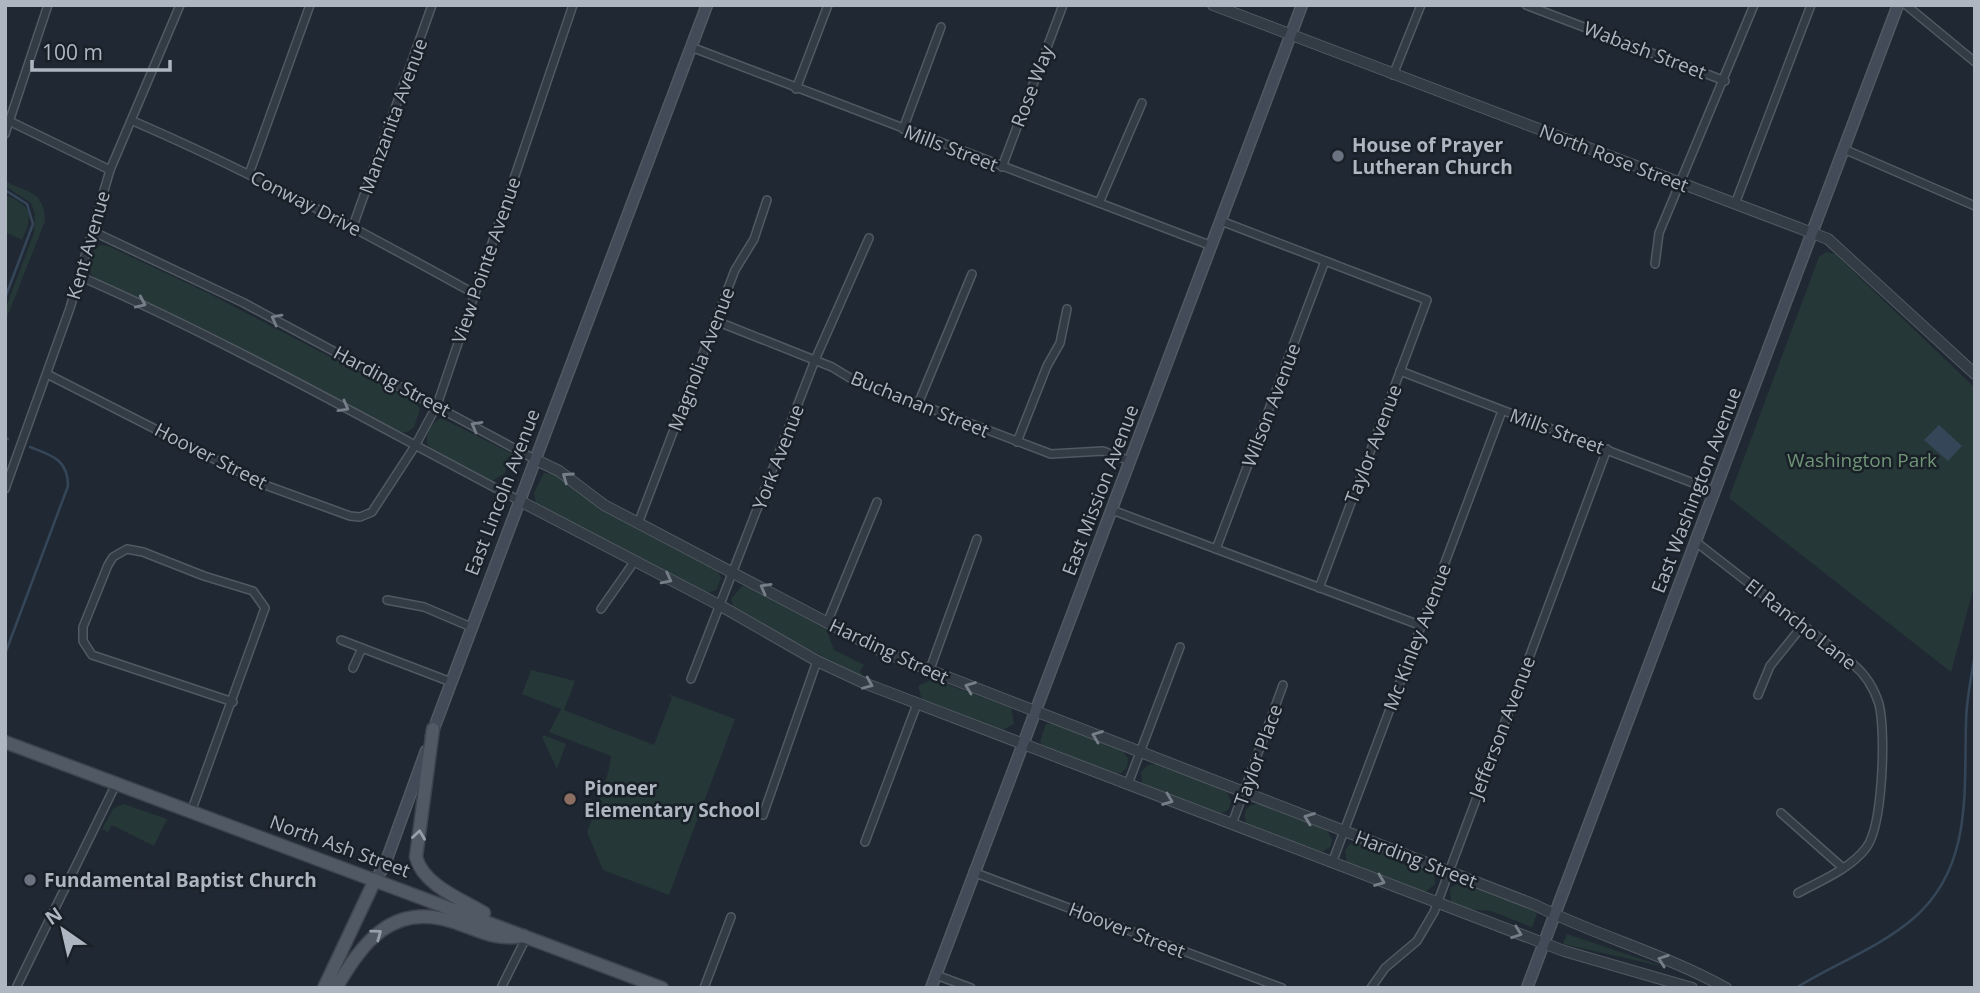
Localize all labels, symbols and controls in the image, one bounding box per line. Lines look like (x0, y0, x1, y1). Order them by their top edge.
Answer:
street label: Wabash Street (1580, 15, 1710, 85)
scale bar (32, 28, 170, 72)
street label: Manzanita Avenue (353, 35, 433, 197)
text: 100 m (42, 38, 103, 66)
street label: Rose Way (1005, 41, 1060, 131)
street label: Mills Street (900, 118, 1002, 178)
street label: North Rose Street (1536, 118, 1693, 198)
place label: House of Prayer Lutheran Church (1352, 132, 1513, 180)
marker: House of Prayer Lutheran Church (1330, 148, 1346, 164)
street label: Conway Drive (246, 164, 366, 242)
street label: View Pointe Avenue (445, 173, 527, 347)
street label: Kent Avenue (60, 188, 116, 302)
street label: Magnolia Avenue (662, 283, 740, 435)
one-way arrow (134, 295, 146, 309)
one-way arrow (270, 314, 283, 327)
street label: Harding Street (329, 339, 455, 423)
street label: Wilson Avenue (1236, 339, 1306, 471)
street label: Buchanan Street (847, 364, 993, 444)
street label: Taylor Avenue (1338, 381, 1408, 507)
street label: East Washington Avenue (1645, 383, 1747, 597)
one-way arrow (336, 399, 349, 412)
street label: York Avenue (746, 401, 810, 513)
street label: East Mission Avenue (1055, 401, 1145, 579)
street label: Mills Street (1506, 402, 1608, 460)
street label: East Lincoln Avenue (458, 405, 546, 579)
street label: Hoover Street (150, 417, 272, 496)
one-way arrow (471, 421, 484, 434)
park label: Washington Park (1787, 447, 1937, 473)
one-way arrow (562, 473, 575, 486)
street label: Mc Kinley Avenue (1377, 560, 1457, 714)
one-way arrow (660, 570, 672, 584)
street label: El Rancho Lane (1740, 572, 1862, 676)
one-way arrow (760, 583, 772, 597)
street label: Harding Street (825, 612, 953, 690)
street label: Jefferson Avenue (1462, 652, 1541, 804)
one-way arrow (862, 676, 874, 690)
one-way arrow (964, 682, 976, 696)
street label: Taylor Place (1228, 701, 1288, 809)
one-way arrow (1091, 730, 1103, 744)
place label: Pioneer Elementary School (584, 775, 760, 823)
marker: Pioneer Elementary School (562, 791, 578, 807)
one-way arrow (1161, 791, 1173, 805)
street label: North Ash Street (266, 809, 414, 884)
one-way arrow (1304, 812, 1316, 826)
street label: Harding Street (1351, 824, 1481, 894)
one-way arrow (411, 829, 426, 841)
place label: Fundamental Baptist Church (44, 867, 317, 893)
marker: Fundamental Baptist Church (22, 872, 38, 888)
one-way arrow (1373, 873, 1385, 887)
north arrow (28, 895, 98, 965)
street label: Hoover Street (1065, 896, 1189, 964)
text: N (40, 901, 67, 931)
one-way arrow (1510, 924, 1522, 938)
one-way arrow (369, 930, 382, 942)
one-way arrow (1658, 954, 1670, 968)

